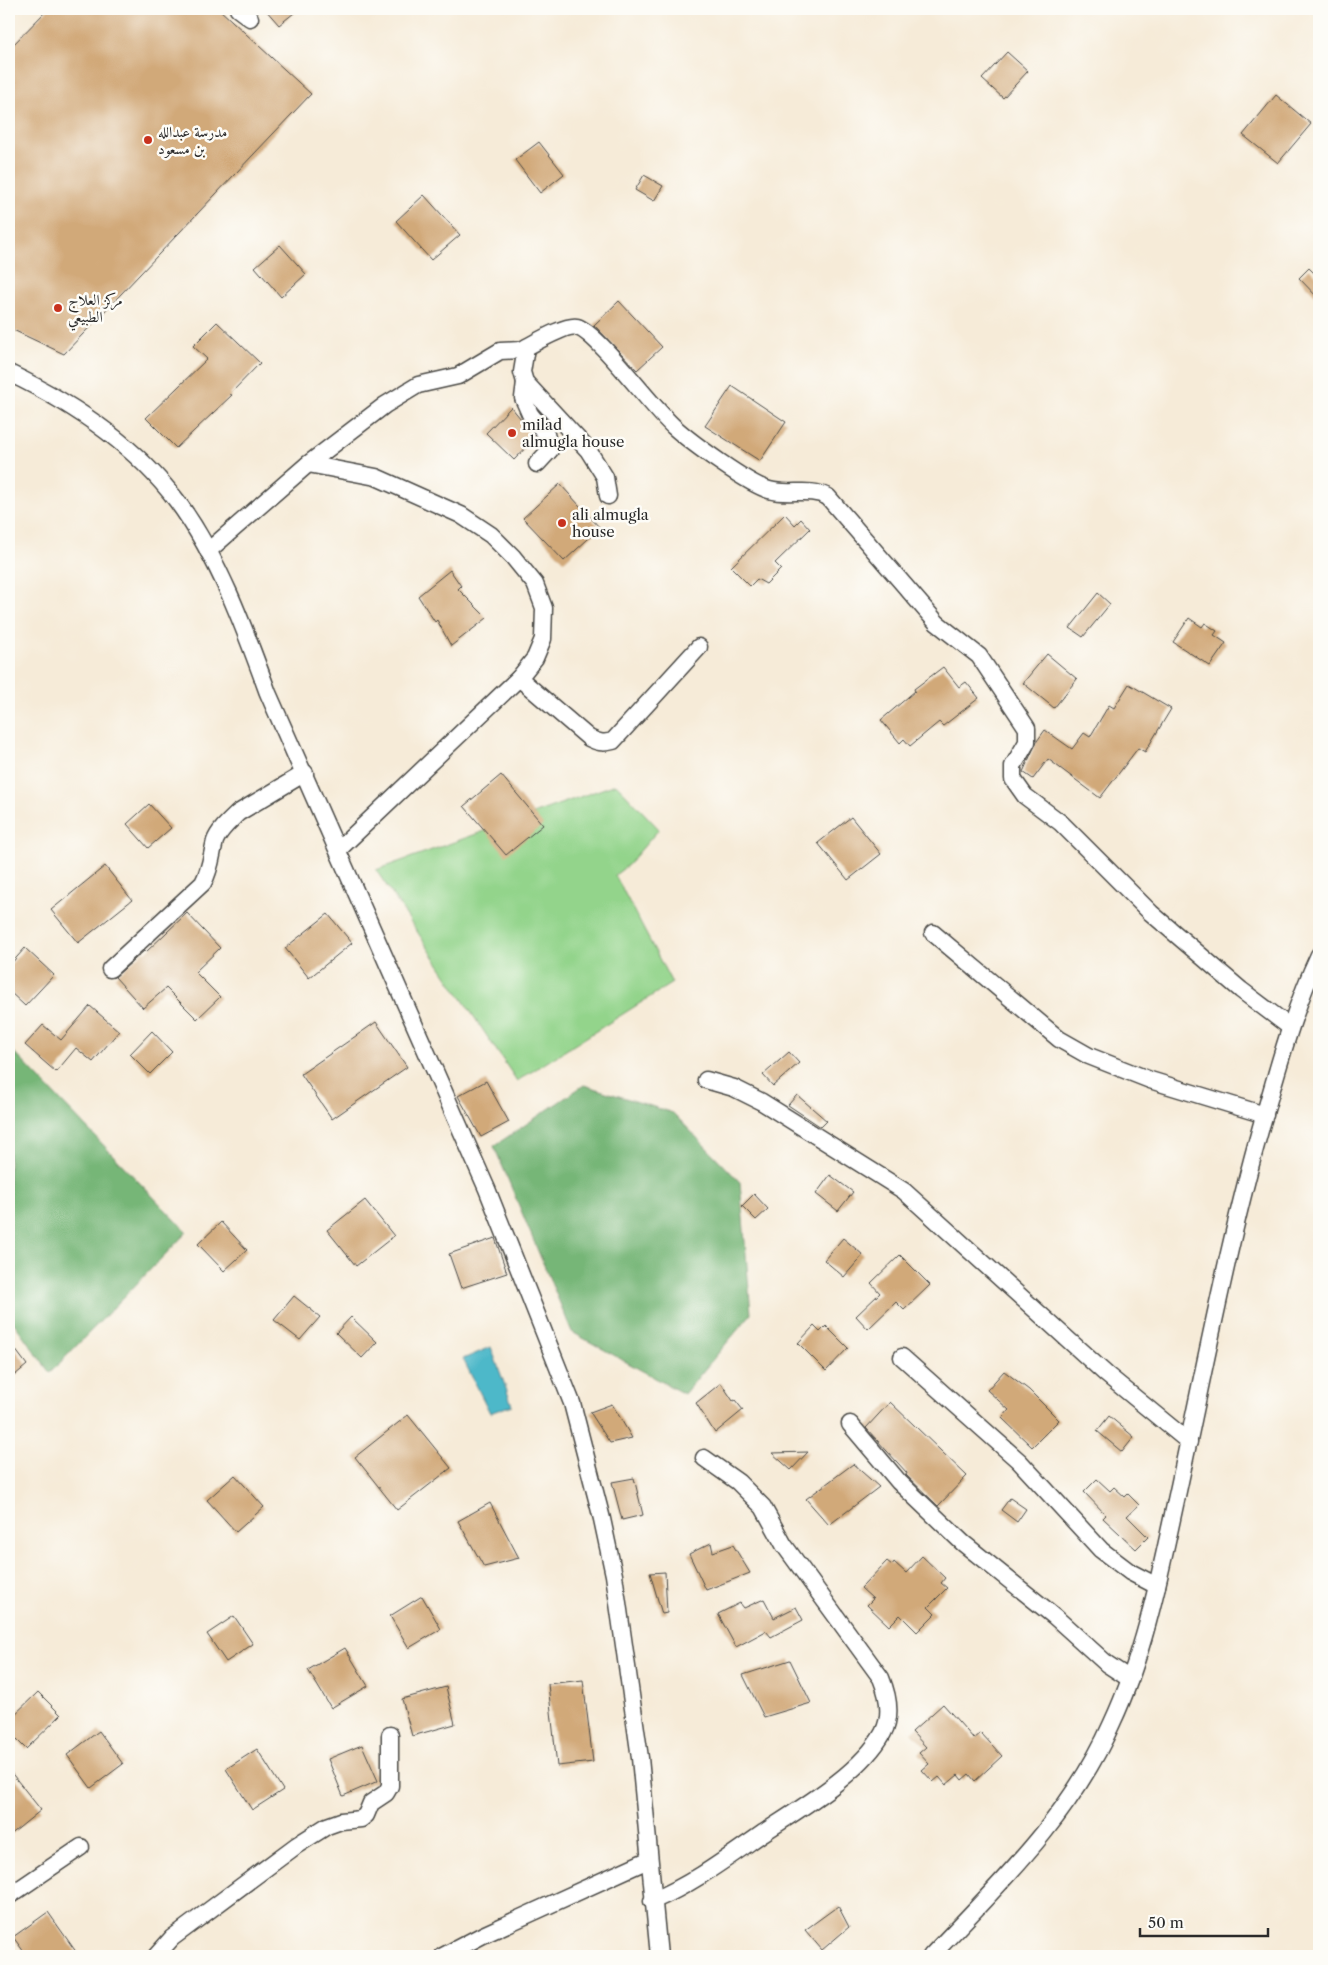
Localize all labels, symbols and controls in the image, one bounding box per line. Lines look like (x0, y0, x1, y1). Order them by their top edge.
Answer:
place label: مدرسة عبدالله بن مسعود (158, 122, 227, 158)
marker: مدرسة عبدالله بن مسعود (142, 134, 154, 146)
place label: مركز العلاج الطبيعي (68, 290, 123, 331)
marker: مركز العلاج الطبيعي (52, 302, 64, 314)
place label: milad almugla house (522, 415, 624, 451)
marker: milad almugla house (506, 427, 518, 439)
place label: ali almugla house (572, 505, 649, 541)
marker: ali almugla house (556, 517, 568, 529)
scale bar (1140, 1905, 1268, 1937)
text: 50 m (1148, 1913, 1184, 1932)

